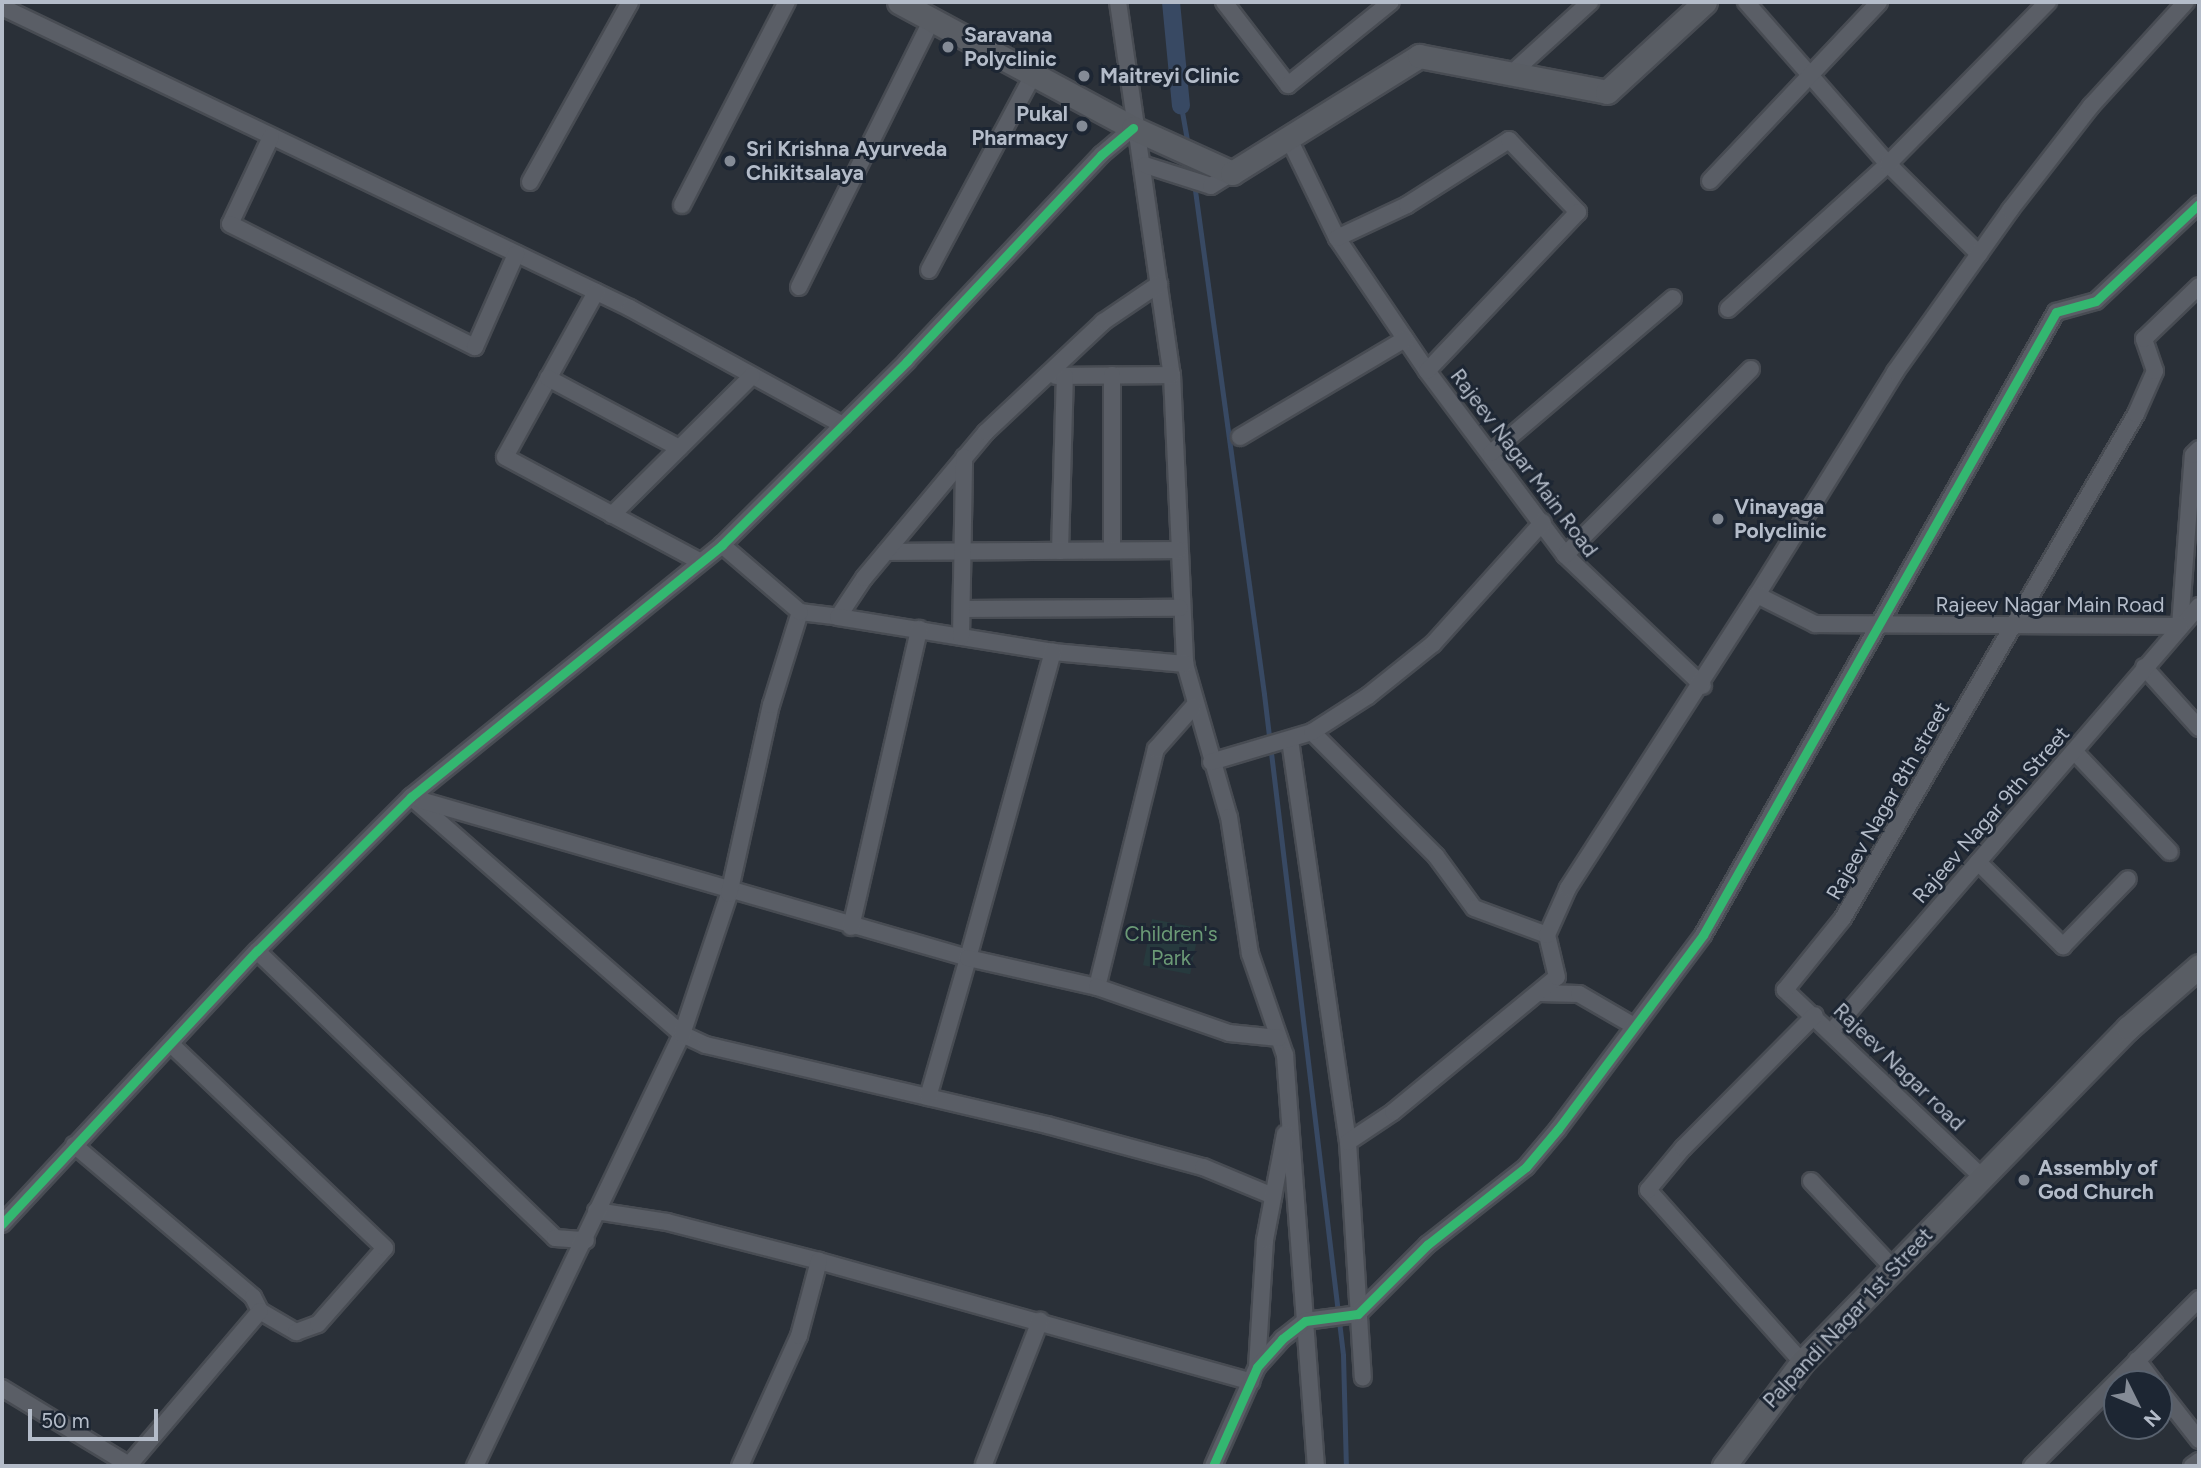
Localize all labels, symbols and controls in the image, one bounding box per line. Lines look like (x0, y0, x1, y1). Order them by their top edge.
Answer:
place label: Saravana Polyclinic (964, 22, 1057, 72)
marker: Saravana Polyclinic (938, 37, 958, 57)
place label: Maitreyi Clinic (1100, 63, 1240, 89)
marker: Maitreyi Clinic (1074, 66, 1094, 86)
place label: Pukal Pharmacy (972, 101, 1068, 151)
marker: Pukal Pharmacy (1074, 118, 1090, 134)
place label: Sri Krishna Ayurveda Chikitsalaya (746, 136, 947, 186)
marker: Sri Krishna Ayurveda Chikitsalaya (720, 151, 740, 171)
street label: Rajeev Nagar Main Road (1445, 364, 1603, 562)
place label: Vinayaga Polyclinic (1734, 494, 1827, 544)
marker: Vinayaga Polyclinic (1708, 509, 1728, 529)
street label: Rajeev Nagar Main Road (1935, 592, 2165, 618)
street label: Rajeev Nagar 8th street (1821, 698, 1955, 904)
street label: Rajeev Nagar 9th Street (1907, 721, 2075, 909)
park label: Children's Park (1125, 921, 1217, 971)
street label: Rajeev Nagar road (1828, 998, 1970, 1136)
place label: Assembly of God Church (2038, 1155, 2158, 1205)
marker: Assembly of God Church (2016, 1172, 2032, 1188)
street label: Palpandi Nagar 1st Street (1758, 1223, 1938, 1413)
north arrow (2103, 1370, 2173, 1440)
scale bar (32, 1394, 161, 1438)
text: N (2139, 1405, 2166, 1432)
text: 50 m (41, 1408, 90, 1433)

